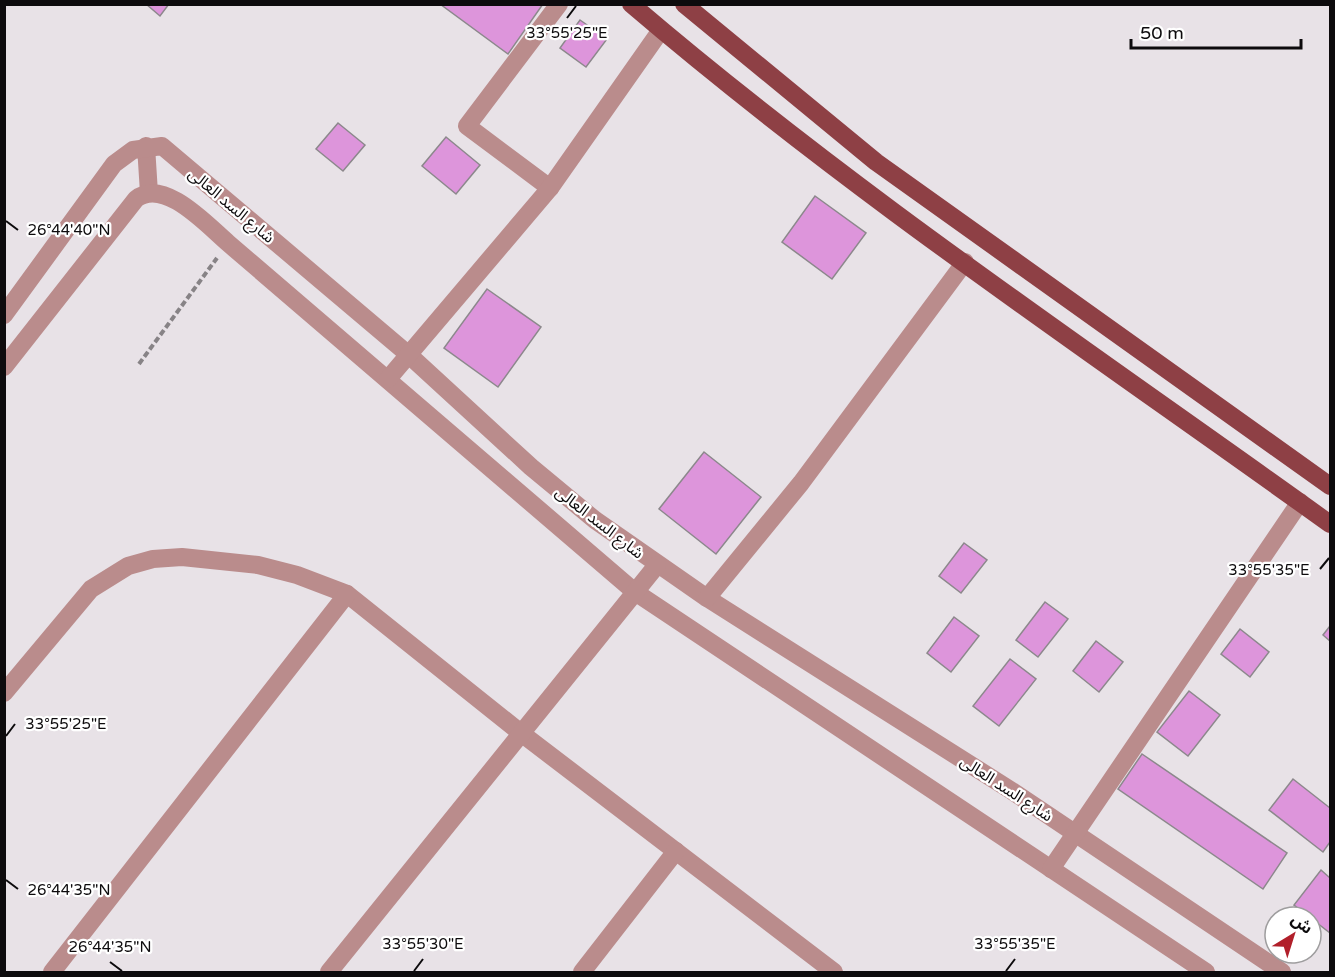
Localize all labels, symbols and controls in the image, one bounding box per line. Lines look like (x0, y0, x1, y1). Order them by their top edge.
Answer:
scale bar (1131, 12, 1300, 50)
text: 50 m (1140, 22, 1184, 44)
text: 33°55'25"E (526, 24, 608, 42)
street label: شارع السد العالى (183, 164, 279, 249)
text: 26°44'40"N (28, 221, 110, 239)
street label: شارع السد العالى (550, 482, 647, 565)
text: 33°55'35"E (1228, 561, 1310, 579)
text: 33°55'25"E (25, 715, 107, 733)
street label: شارع السد العالى (955, 751, 1057, 828)
text: 26°44'35"N (28, 881, 110, 899)
north arrow (1263, 905, 1323, 965)
text: ش (1287, 909, 1316, 939)
text: 33°55'30"E (382, 935, 464, 953)
text: 33°55'35"E (974, 935, 1056, 953)
text: 26°44'35"N (69, 938, 151, 956)

